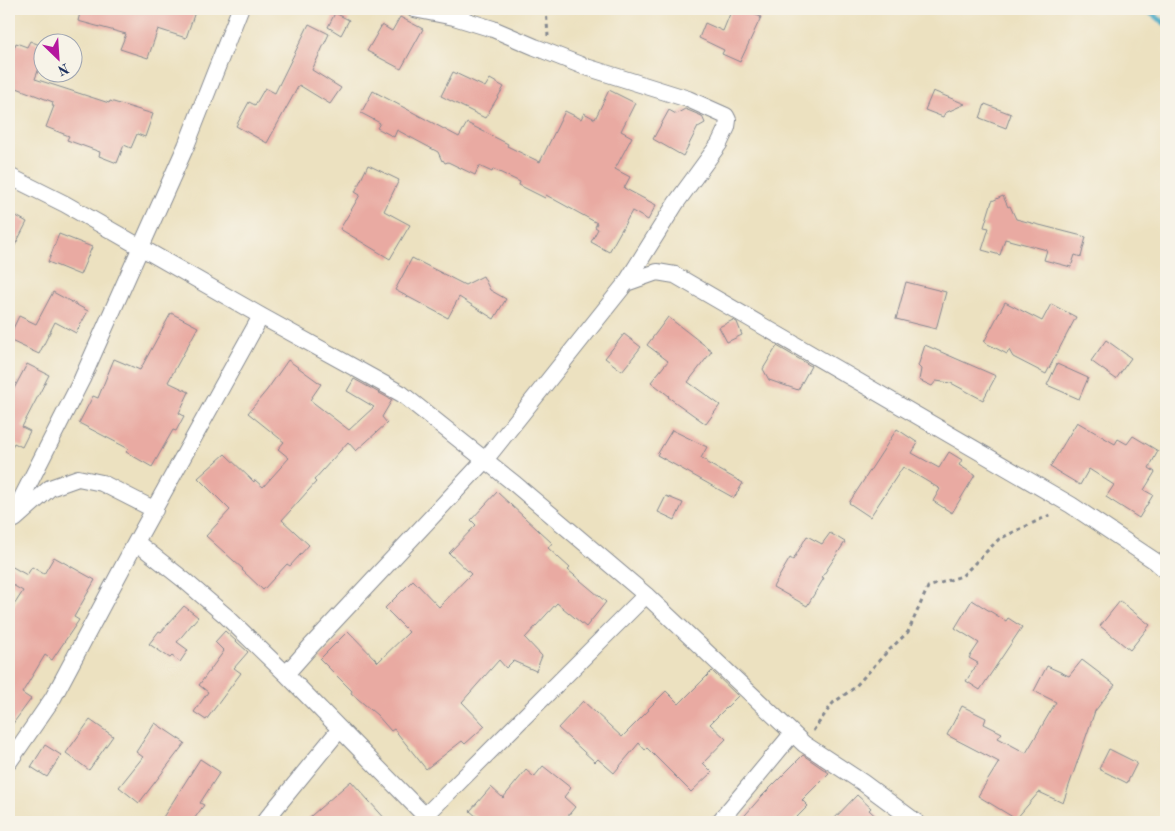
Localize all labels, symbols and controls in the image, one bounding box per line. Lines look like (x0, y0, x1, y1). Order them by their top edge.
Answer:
north arrow (32, 32, 82, 82)
text: N (55, 60, 71, 78)

